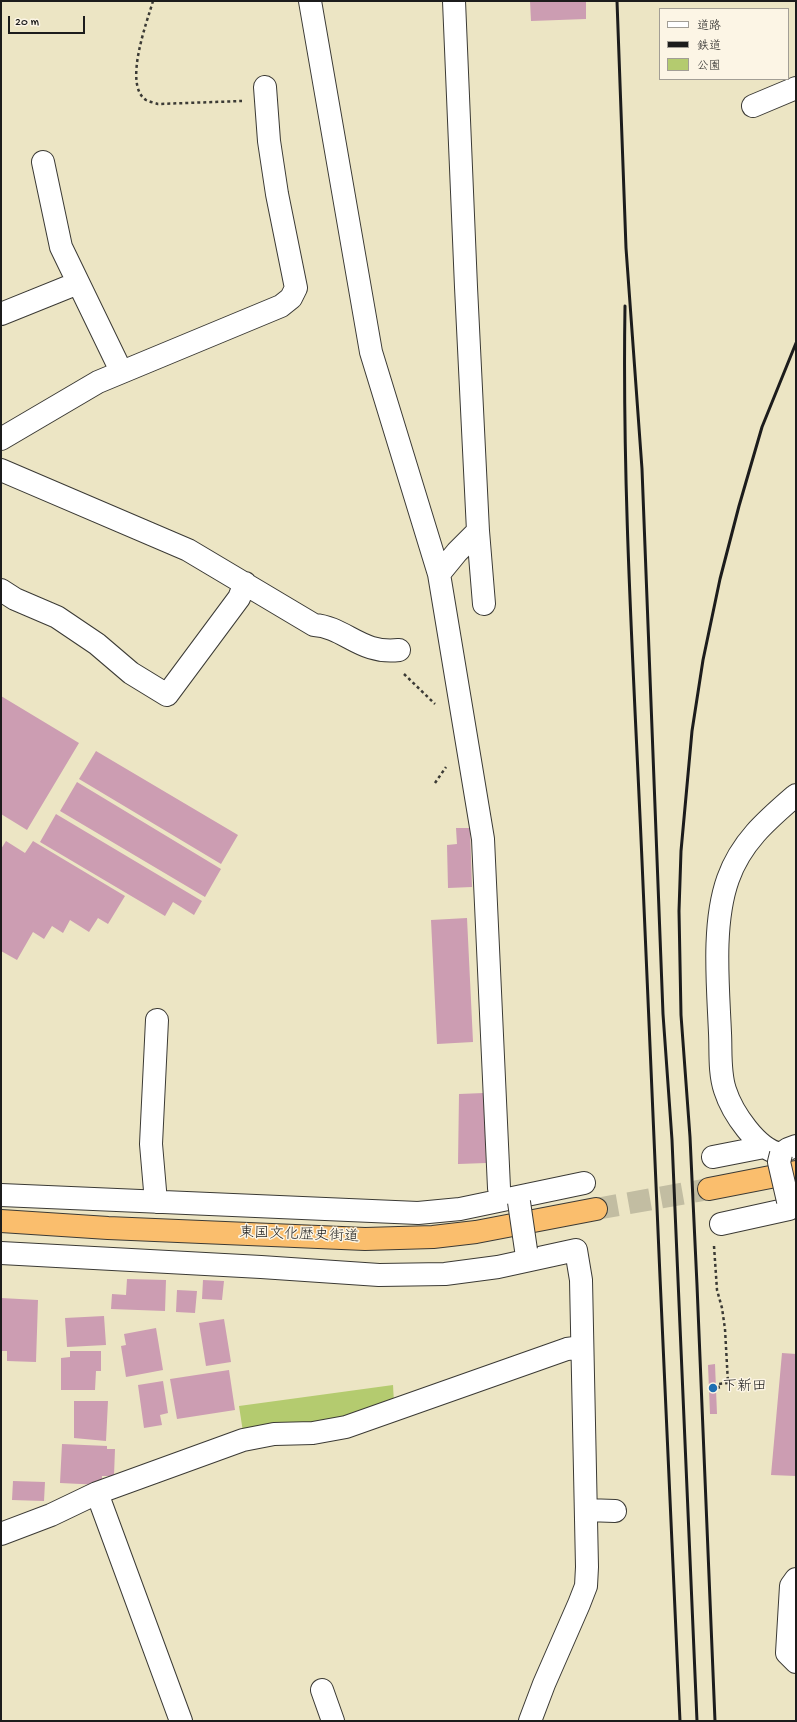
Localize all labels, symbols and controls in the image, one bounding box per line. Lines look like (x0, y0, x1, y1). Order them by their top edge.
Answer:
scale bar (10, 8, 87, 34)
legend (659, 8, 789, 80)
text: 20 m (15, 16, 39, 30)
text: 道路 (697, 20, 721, 34)
text: 鉄道 (697, 40, 721, 54)
text: 公園 (697, 60, 721, 74)
street label: 東国文化歴史街道 (239, 1225, 359, 1247)
place label: 下新田 (722, 1379, 767, 1397)
marker: 下新田 (707, 1382, 719, 1394)

